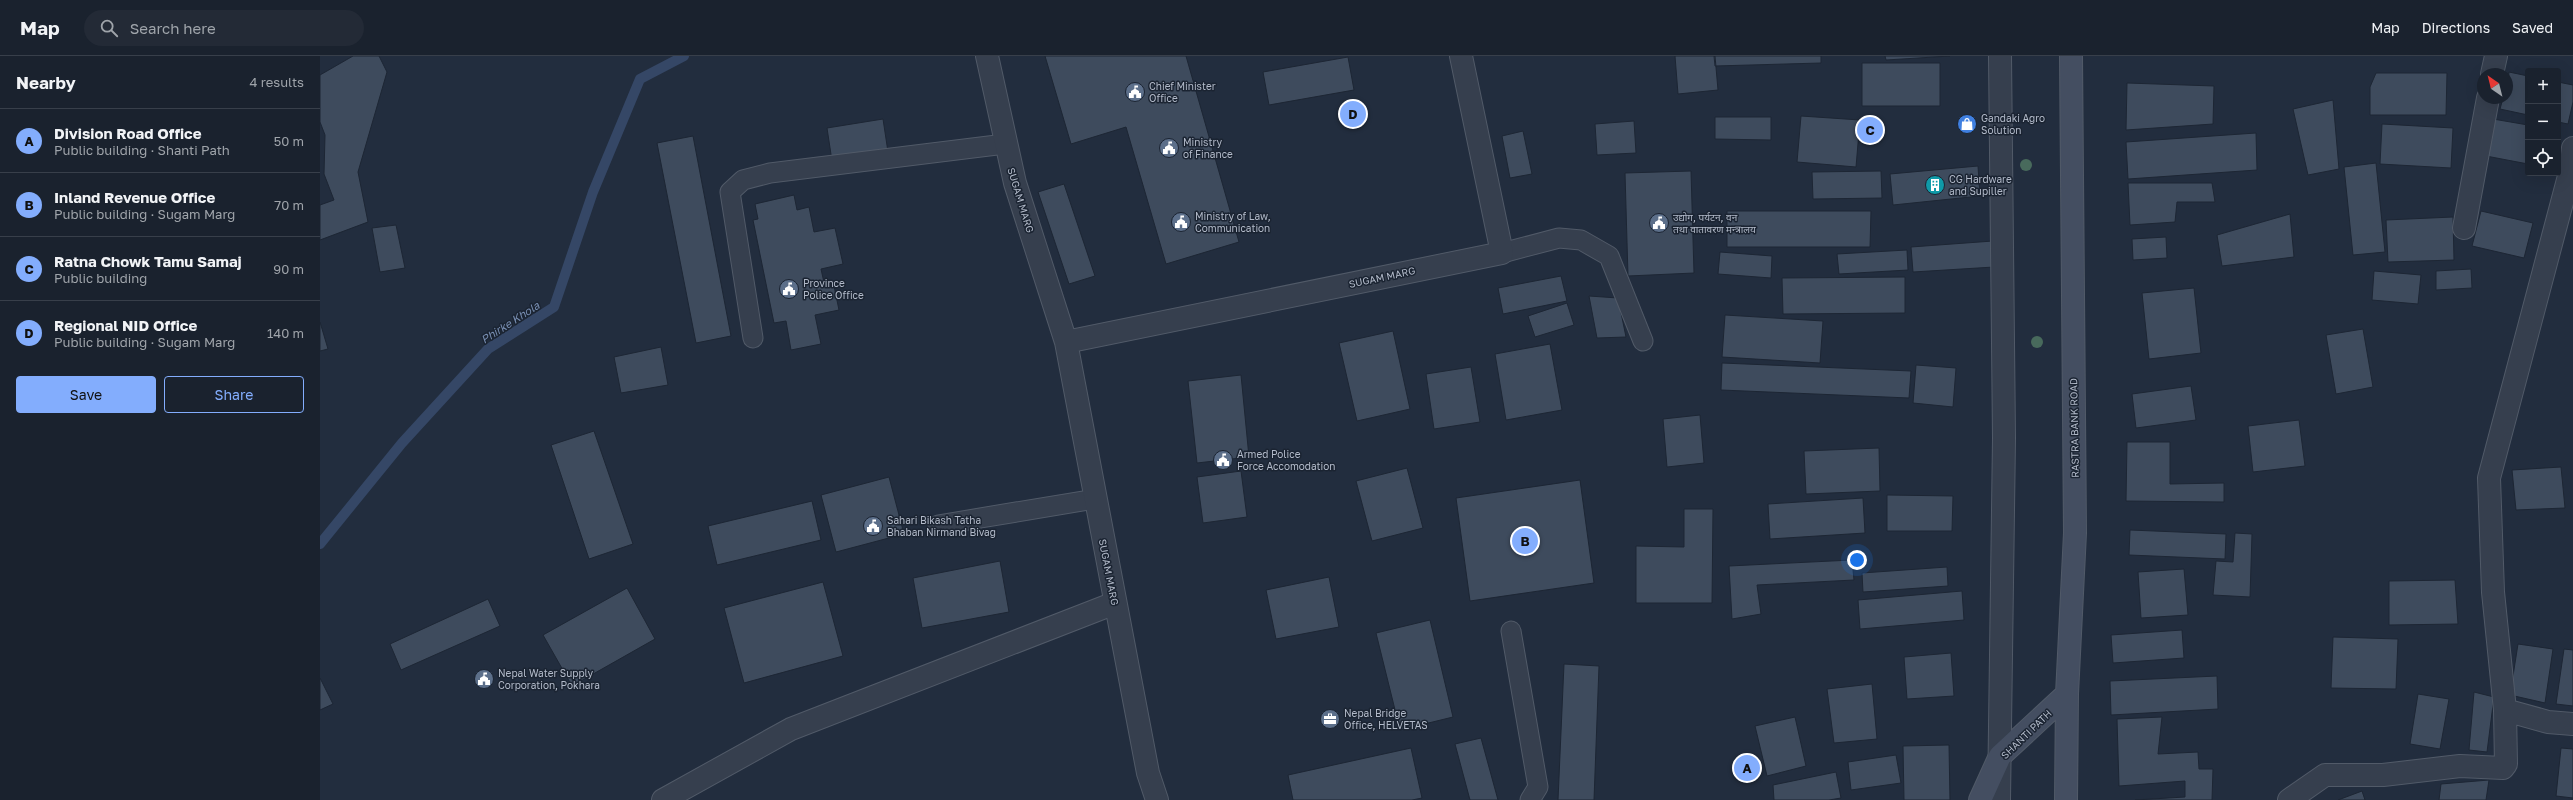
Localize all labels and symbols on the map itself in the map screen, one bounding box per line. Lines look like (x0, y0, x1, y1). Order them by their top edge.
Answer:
north arrow (2477, 68, 2513, 104)
place label: Chief Minister Office (1149, 80, 1216, 104)
public building icon: Chief Minister Office (1124, 81, 1146, 103)
pin: D (1340, 99, 1366, 129)
place label: Gandaki Agro Solution (1981, 112, 2045, 136)
shop icon: Gandaki Agro Solution (1956, 113, 1978, 135)
pin: C (1857, 115, 1883, 145)
place label: Ministry of Finance (1183, 136, 1233, 160)
public building icon: Ministry of Finance (1158, 137, 1180, 159)
street label: SUGAM MARG (1005, 166, 1037, 234)
place label: CG Hardware and Supiller (1949, 173, 2012, 197)
building icon: CG Hardware and Supiller (1924, 174, 1946, 196)
place label: Ministry of Law, Communication (1195, 210, 1271, 234)
public building icon: Ministry of Law, Communication (1170, 211, 1192, 233)
place label: उद्योग, पर्यटन, वन तथा वातावरण मन्त्रालय (1673, 211, 1756, 235)
public building icon: उद्योग, पर्यटन, वन तथा वातावरण मन्त्रालय (1648, 212, 1670, 234)
street label: SUGAM MARG (1348, 264, 1416, 290)
place label: Province Police Office (803, 277, 864, 301)
public building icon: Province Police Office (778, 278, 800, 300)
water label: Phirke Khola (478, 298, 542, 346)
street label: RASTRA BANK ROAD (2067, 378, 2081, 478)
place label: Armed Police Force Accomodation (1237, 448, 1335, 472)
public building icon: Armed Police Force Accomodation (1212, 449, 1234, 471)
place label: Sahari Bikash Tatha Bhaban Nirmand Bivag (887, 514, 996, 538)
public building icon: Sahari Bikash Tatha Bhaban Nirmand Bivag (862, 515, 884, 537)
pin: B (1512, 526, 1538, 556)
street label: SUGAM MARG (1097, 538, 1121, 606)
your location (1847, 550, 1867, 570)
place label: Nepal Water Supply Corporation, Pokhara (498, 667, 600, 691)
public building icon: Nepal Water Supply Corporation, Pokhara (473, 668, 495, 690)
place label: Nepal Bridge Office, HELVETAS (1344, 707, 1428, 731)
street label: SHANTI PATH (1998, 707, 2054, 761)
office icon: Nepal Bridge Office, HELVETAS (1319, 708, 1341, 730)
pin: A (1734, 753, 1760, 783)

